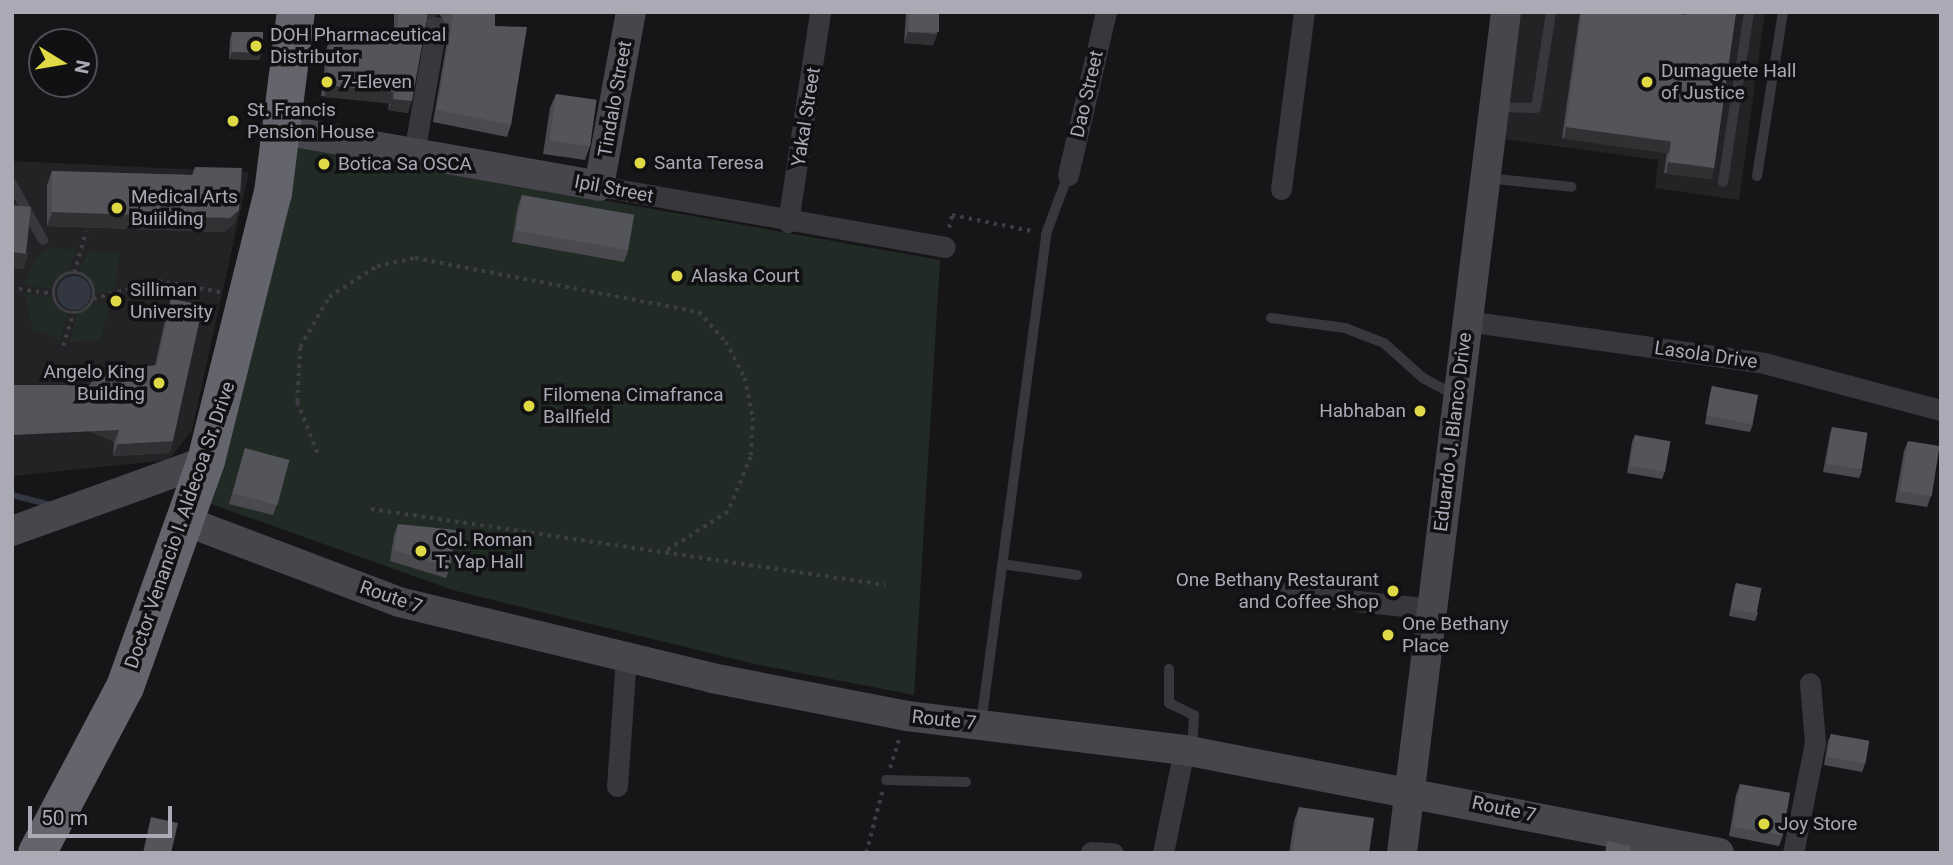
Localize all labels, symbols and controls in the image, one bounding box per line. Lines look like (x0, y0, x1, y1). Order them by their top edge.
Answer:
place label: DOH Pharmaceutical Distributor (270, 24, 446, 68)
north arrow (28, 28, 98, 98)
marker: DOH Pharmaceutical Distributor (248, 38, 264, 54)
street label: Tindalo Street (594, 39, 636, 159)
street label: Dao Street (1066, 48, 1108, 140)
text: N (70, 58, 95, 75)
place label: Dumaguete Hall of Justice (1661, 60, 1796, 104)
street label: Yakal Street (787, 66, 825, 168)
place label: 7-Eleven (341, 71, 412, 93)
marker: 7-Eleven (319, 74, 335, 90)
marker: Dumaguete Hall of Justice (1639, 74, 1655, 90)
place label: St. Francis Pension House (247, 99, 375, 143)
marker: St. Francis Pension House (225, 113, 241, 129)
place label: Santa Teresa (654, 152, 764, 174)
place label: Botica Sa OSCA (338, 153, 472, 175)
marker: Santa Teresa (632, 155, 648, 171)
marker: Botica Sa OSCA (316, 156, 332, 172)
street label: Ipil Street (573, 170, 655, 208)
place label: Medical Arts Buiilding (131, 186, 238, 230)
marker: Medical Arts Buiilding (109, 200, 125, 216)
place label: Alaska Court (691, 265, 800, 287)
marker: Alaska Court (669, 268, 685, 284)
place label: Silliman University (130, 279, 213, 323)
marker: Silliman University (108, 293, 124, 309)
street label: Eduardo J. Blanco Drive (1429, 331, 1477, 533)
street label: Lasola Drive (1653, 337, 1759, 373)
place label: Angelo King Building (43, 361, 145, 405)
marker: Angelo King Building (151, 375, 167, 391)
street label: Doctor Venancio I. Aldecoa Sr. Drive (120, 379, 240, 671)
place label: Filomena Cimafranca Ballfield (543, 384, 724, 428)
marker: Filomena Cimafranca Ballfield (521, 398, 537, 414)
place label: Habhaban (1319, 400, 1406, 422)
marker: Habhaban (1412, 403, 1428, 419)
place label: Col. Roman T. Yap Hall (435, 529, 533, 573)
marker: Col. Roman T. Yap Hall (413, 543, 429, 559)
place label: One Bethany Restaurant and Coffee Shop (1176, 569, 1379, 613)
street label: Route 7 (357, 576, 425, 618)
marker: One Bethany Restaurant and Coffee Shop (1385, 583, 1401, 599)
place label: One Bethany Place (1402, 613, 1509, 657)
marker: One Bethany Place (1380, 627, 1396, 643)
street label: Route 7 (911, 705, 977, 735)
street label: Route 7 (1470, 791, 1538, 827)
scale bar (32, 792, 175, 836)
text: 50 m (41, 806, 88, 830)
place label: Joy Store (1778, 813, 1857, 835)
marker: Joy Store (1756, 816, 1772, 832)

